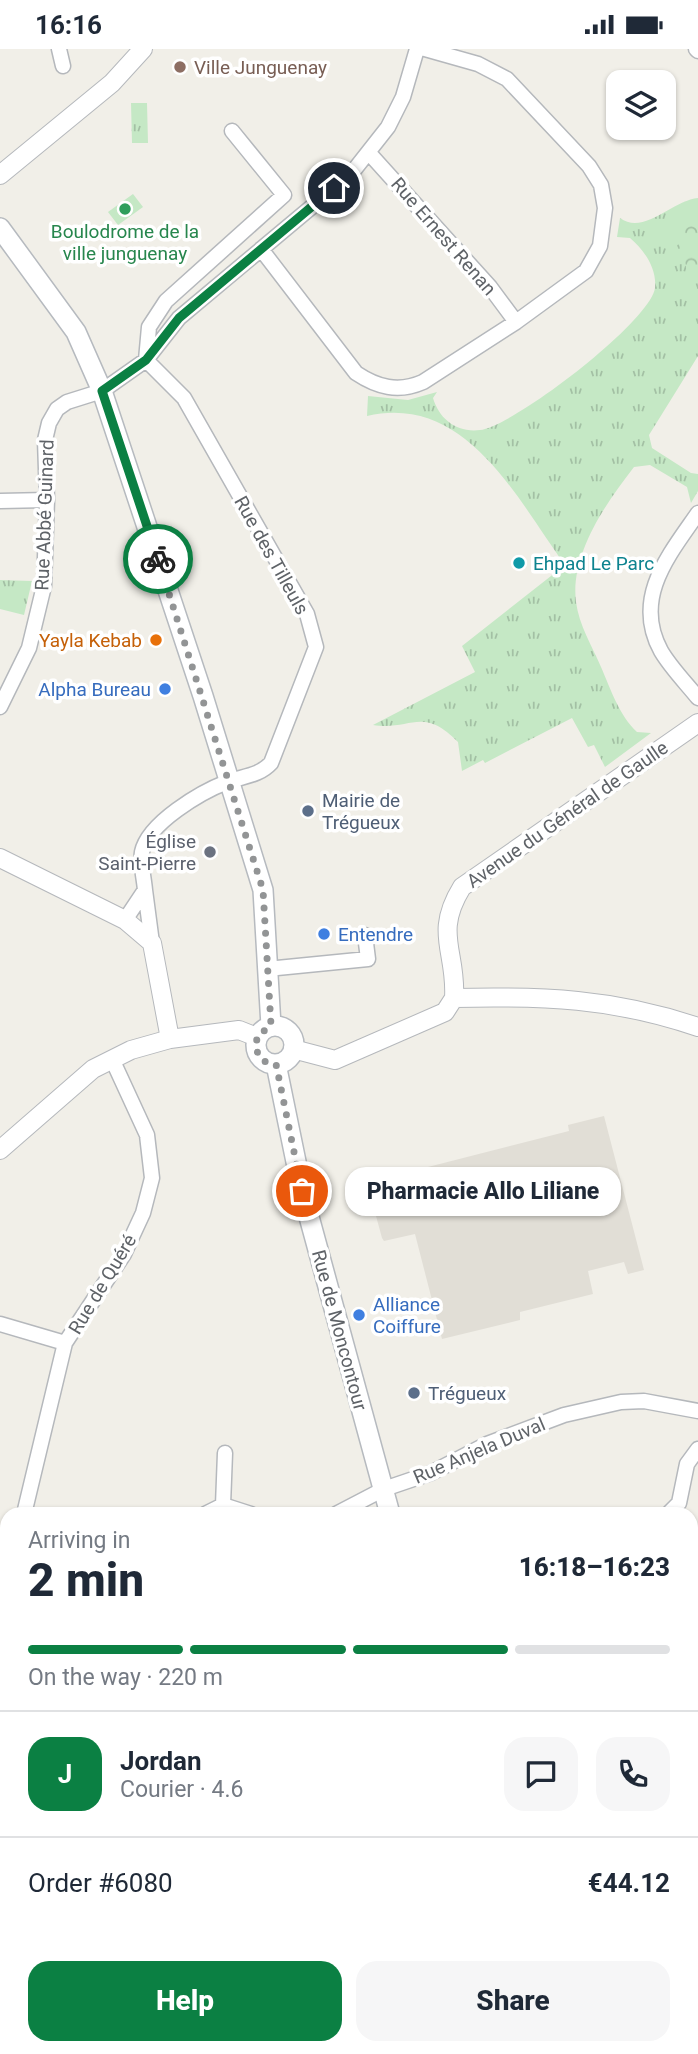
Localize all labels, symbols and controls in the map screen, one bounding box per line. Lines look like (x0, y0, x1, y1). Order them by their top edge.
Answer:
text: 16:16 (35, 10, 102, 40)
place label: Ville Junguenay (194, 56, 327, 79)
marker: Ville Junguenay (172, 59, 188, 75)
map controls (606, 70, 676, 140)
button: layers (606, 70, 676, 140)
pin (304, 158, 364, 218)
icon: home (315, 169, 353, 207)
street label: Rue Ernest Renan (386, 173, 501, 300)
marker: Boulodrome de la ville junguenay (117, 201, 133, 217)
place label: Boulodrome de la ville junguenay (51, 220, 199, 265)
street label: Rue Abbé Guinard (30, 439, 59, 591)
street label: Rue des Tilleuls (229, 492, 314, 619)
courier (123, 524, 193, 594)
icon: bike (139, 540, 177, 578)
place label: Ehpad Le Parc (533, 552, 654, 575)
marker: Ehpad Le Parc (511, 555, 527, 571)
place label: Yayla Kebab (39, 629, 142, 652)
marker: Yayla Kebab (148, 632, 164, 648)
place label: Alpha Bureau (38, 678, 151, 701)
marker: Alpha Bureau (157, 681, 173, 697)
street label: Avenue du Général de Gaulle (462, 736, 672, 893)
place label: Mairie de Trégueux (322, 789, 401, 834)
marker: Mairie de Trégueux (300, 803, 316, 819)
place label: Église Saint-Pierre (98, 830, 196, 875)
marker: Église Saint-Pierre (202, 844, 218, 860)
place label: Entendre (338, 923, 413, 946)
marker: Entendre (316, 926, 332, 942)
pin (272, 1161, 332, 1221)
callout: Pharmacie Allo Liliane (344, 1167, 620, 1215)
icon: bag (283, 1172, 321, 1210)
text: Pharmacie Allo Liliane (367, 1178, 599, 1205)
street label: Rue de Quéré (64, 1230, 141, 1338)
street label: Rue de Moncontour (307, 1247, 372, 1414)
place label: Alliance Coiffure (373, 1293, 441, 1338)
marker: Alliance Coiffure (351, 1307, 367, 1323)
place label: Trégueux (428, 1382, 507, 1405)
marker: Trégueux (406, 1385, 422, 1401)
street label: Rue Anjela Duval (410, 1412, 549, 1489)
text: Arriving in (28, 1527, 131, 1554)
text: 16:18–16:23 (519, 1552, 670, 1582)
text: 2 min (28, 1553, 144, 1607)
text: On the way · 220 m (28, 1664, 223, 1691)
button: chat (504, 1737, 578, 1811)
button: phone (596, 1737, 670, 1811)
text: Jordan (120, 1746, 202, 1776)
text: J (58, 1759, 72, 1789)
text: Courier · 4.6 (120, 1776, 243, 1803)
text: Order #6080 (28, 1868, 173, 1898)
text: €44.12 (588, 1868, 670, 1898)
button: Help (28, 1961, 342, 2041)
button: Share (356, 1961, 670, 2041)

